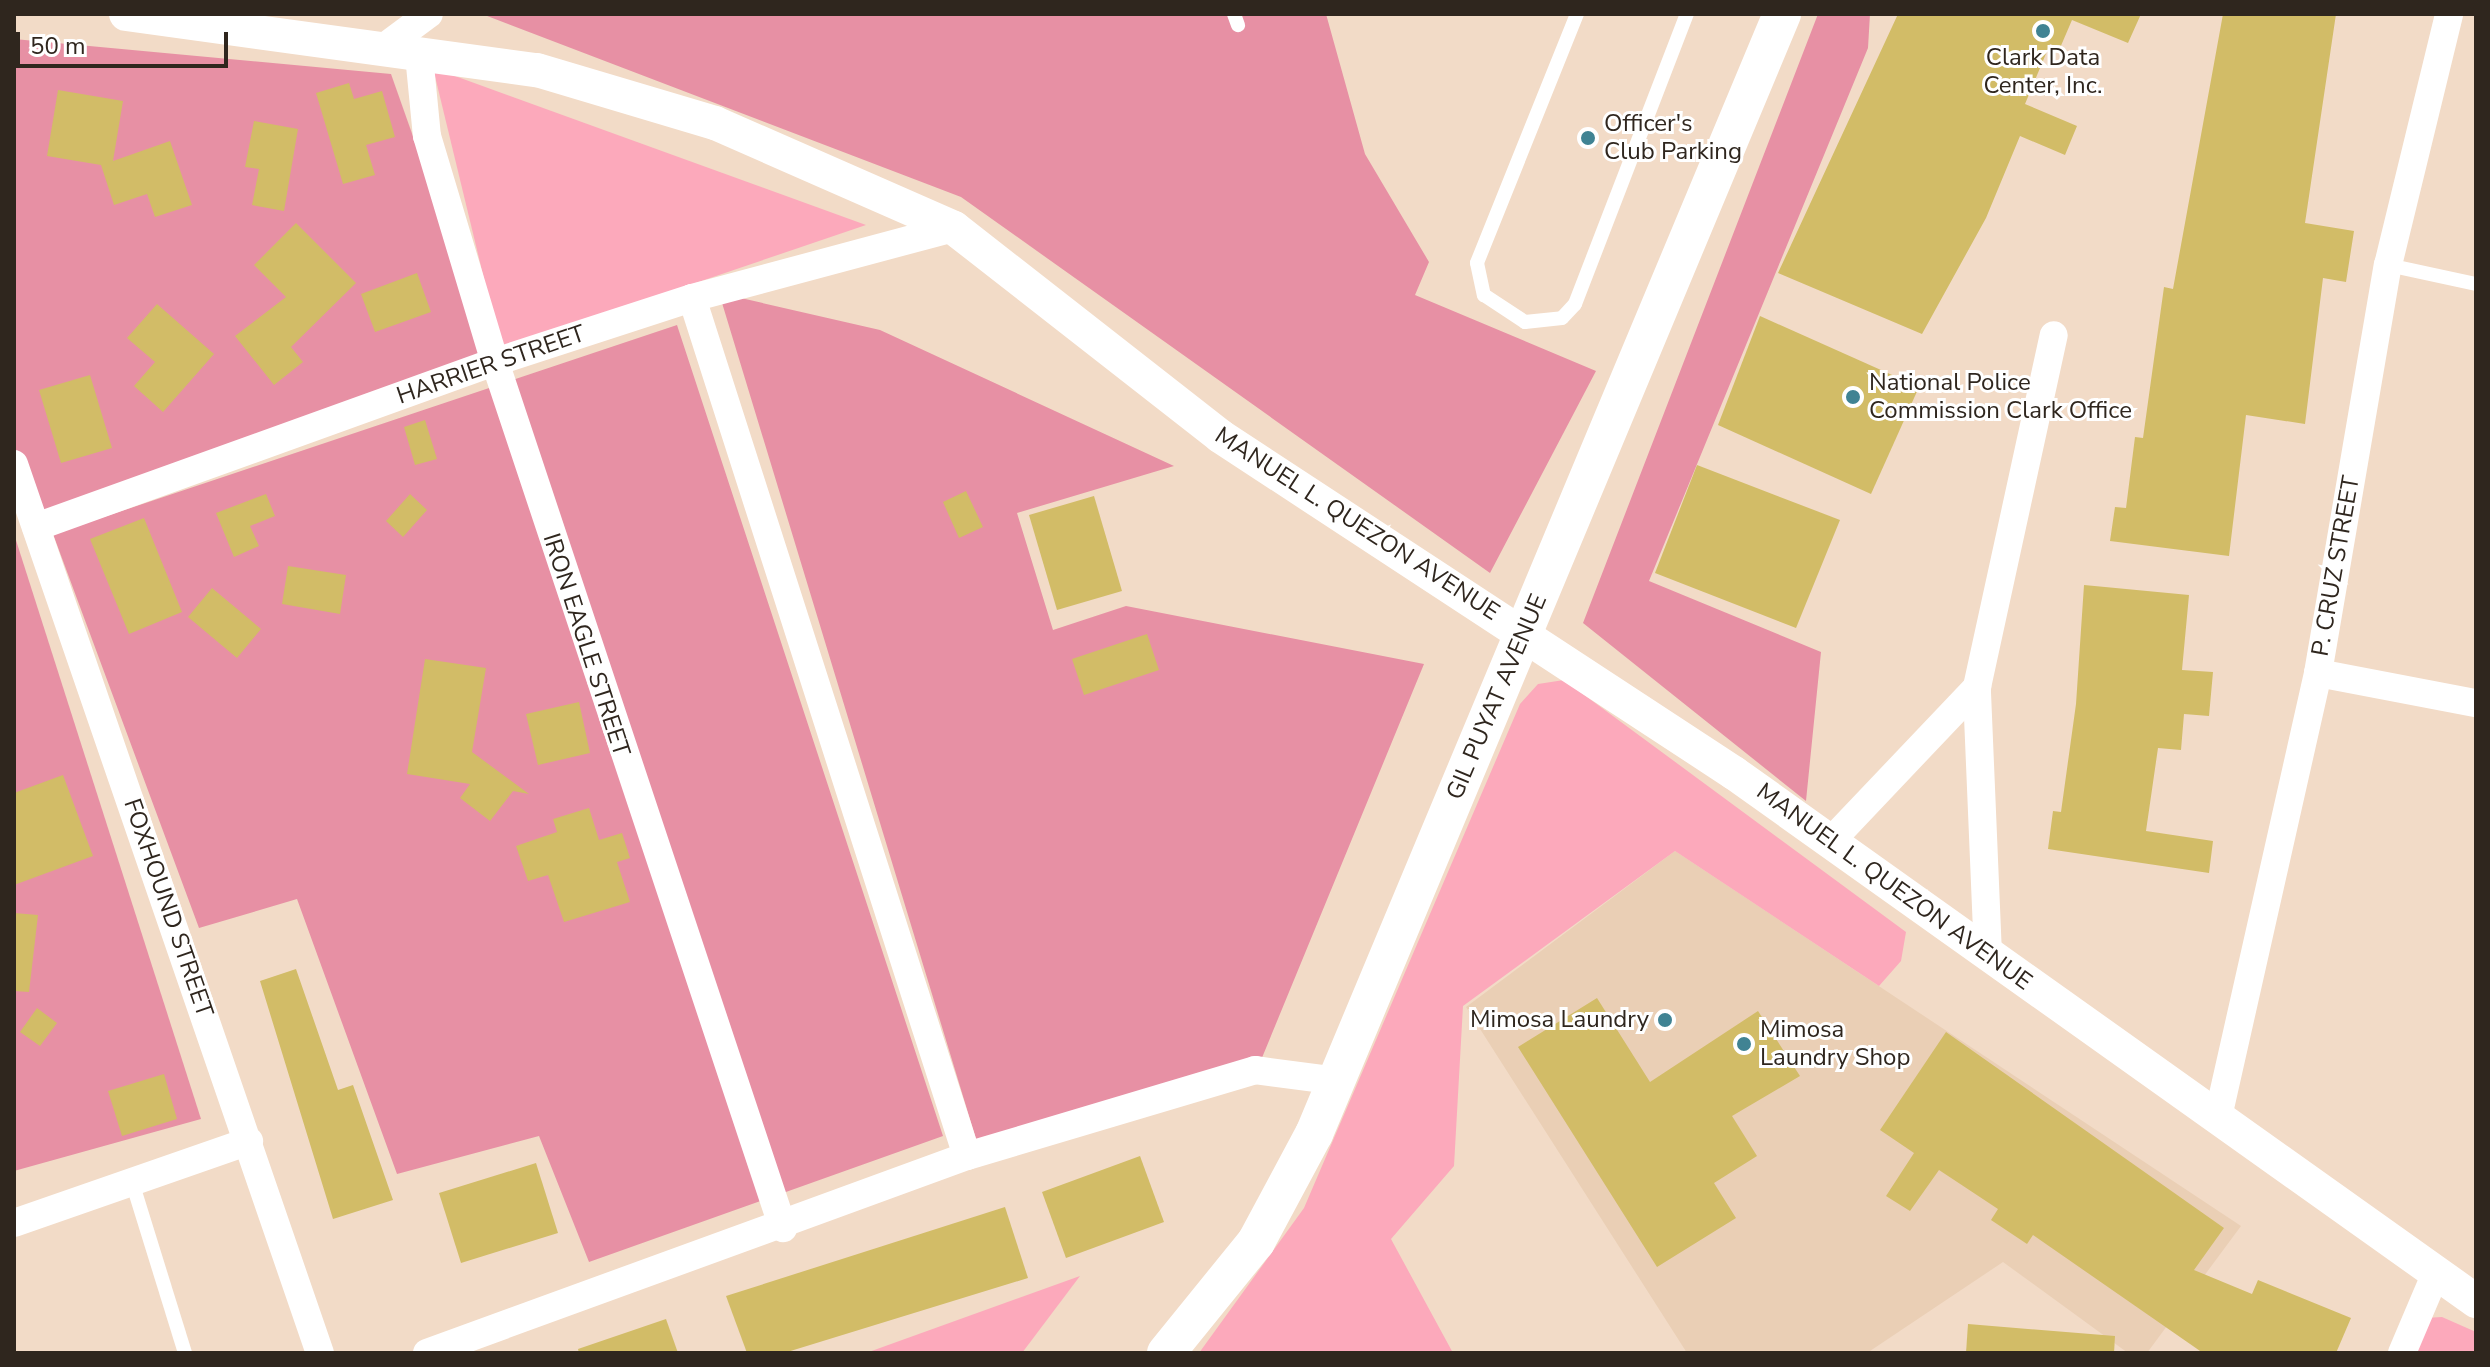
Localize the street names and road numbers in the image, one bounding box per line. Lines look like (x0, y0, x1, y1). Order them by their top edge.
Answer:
street label: HARRIER STREET (393, 319, 589, 411)
street label: MANUEL L. QUEZON AVENUE (1209, 421, 1505, 627)
street label: P. CRUZ STREET (2306, 474, 2366, 658)
street label: IRON EAGLE STREET (536, 530, 636, 760)
street label: GIL PUYAT AVENUE (1441, 590, 1553, 804)
street label: MANUEL L. QUEZON AVENUE (1751, 777, 2037, 997)
street label: FOXHOUND STREET (117, 795, 219, 1021)

